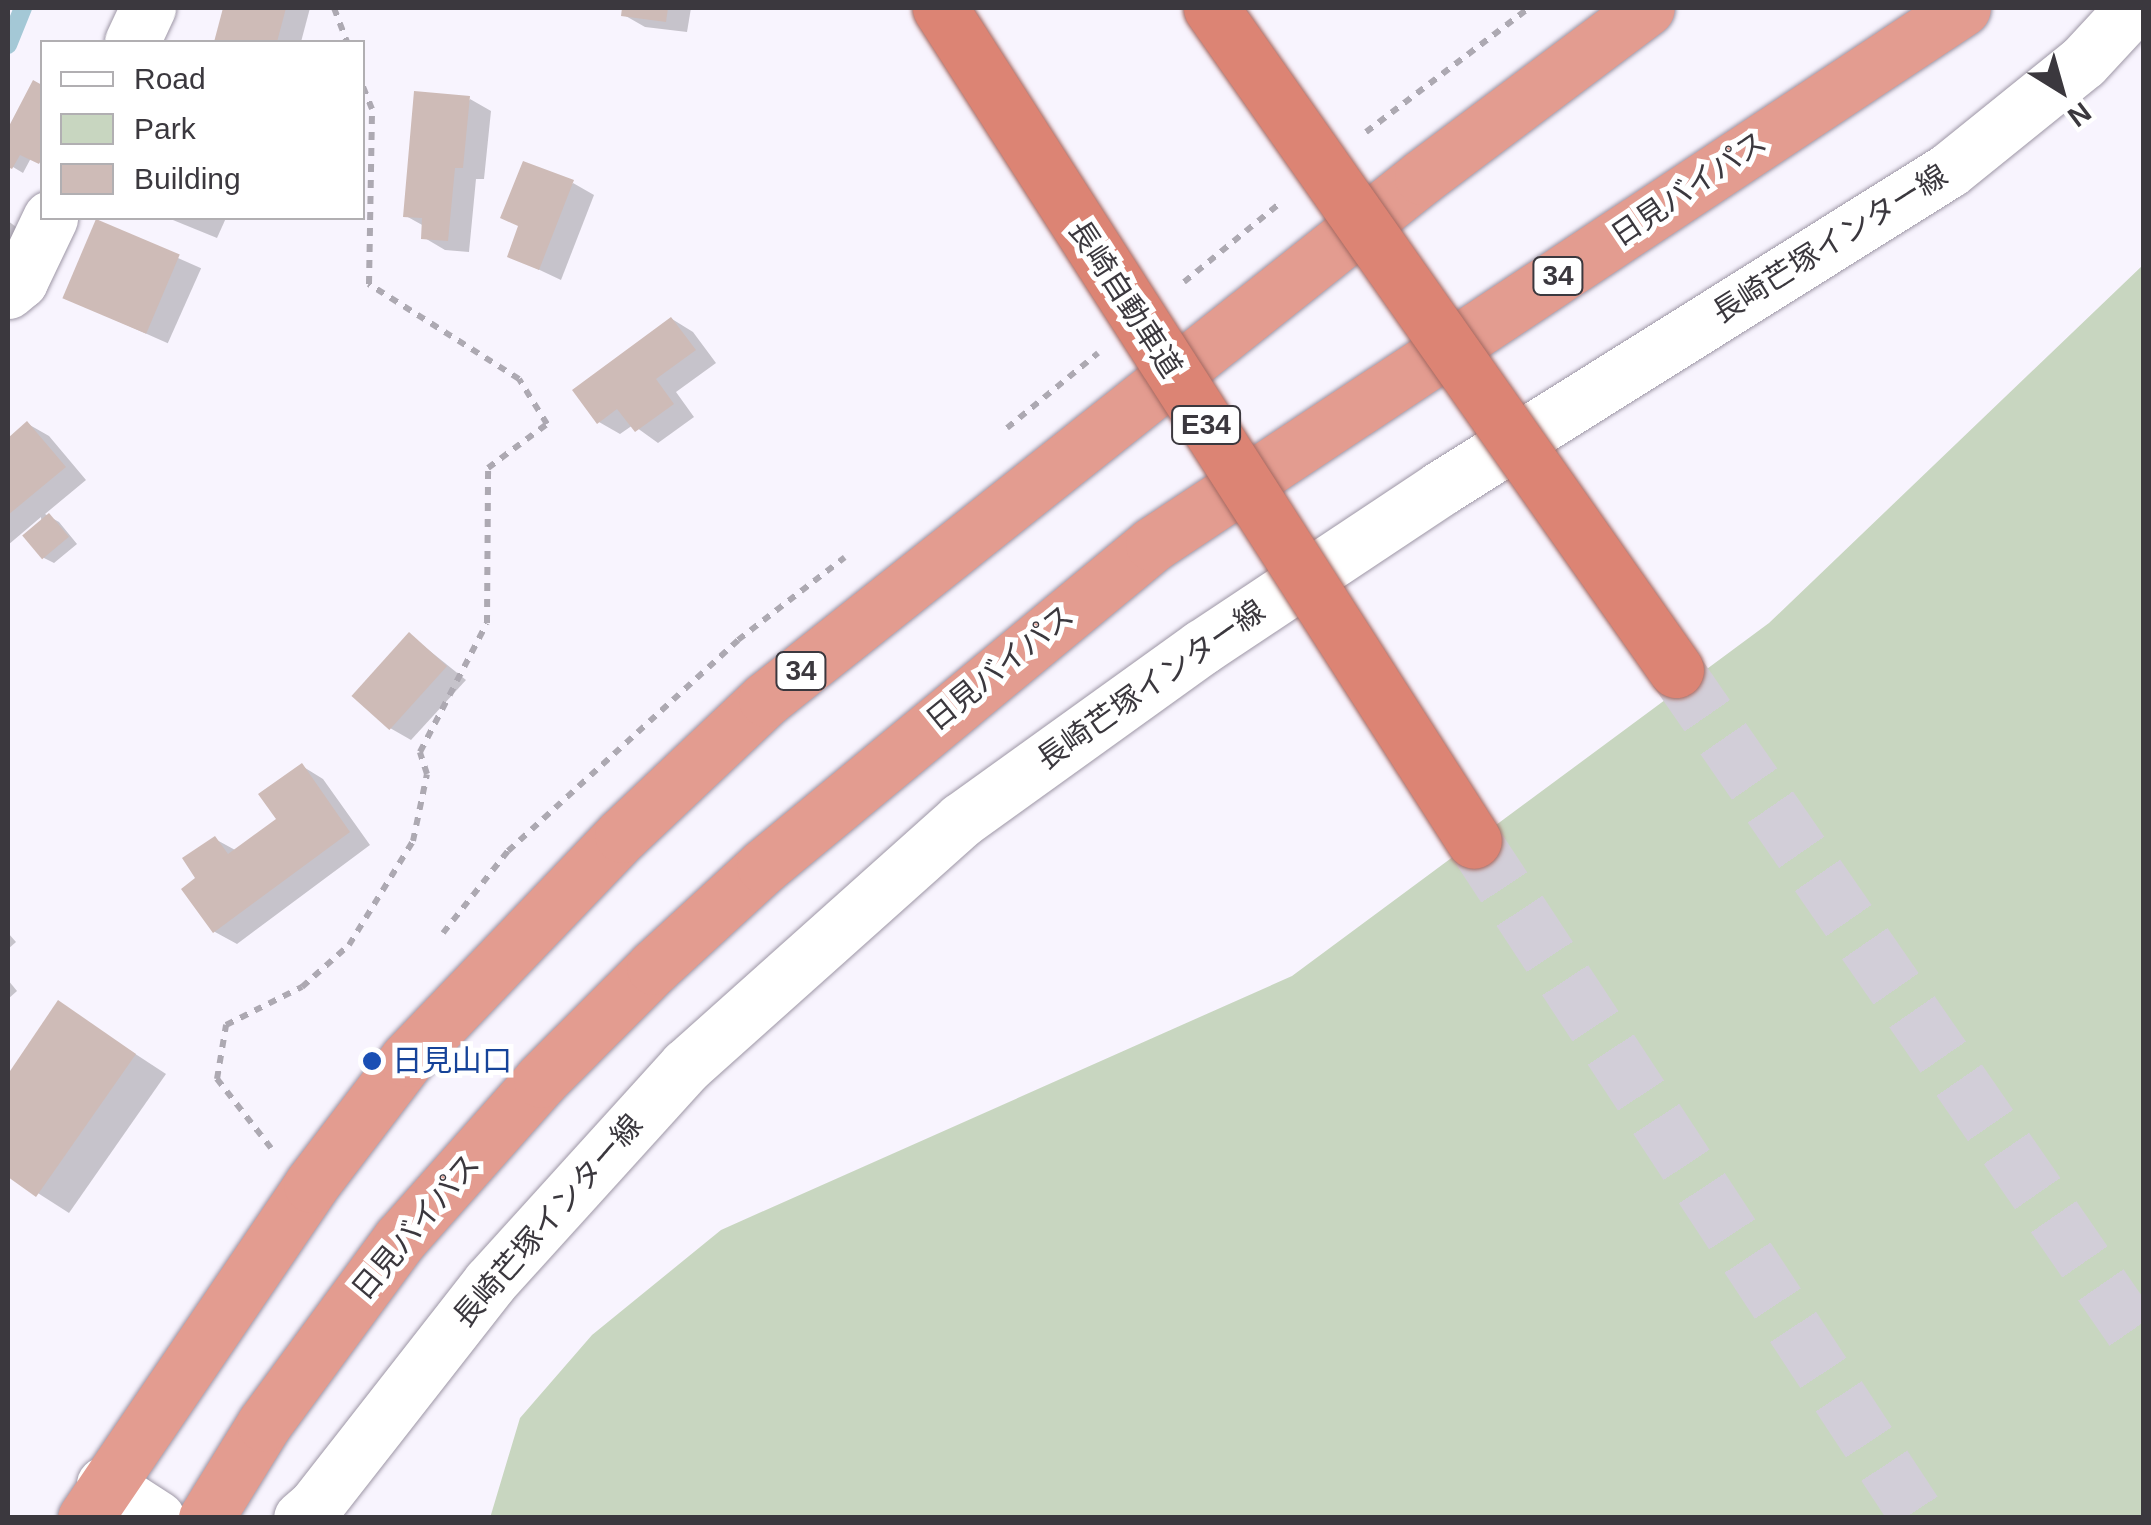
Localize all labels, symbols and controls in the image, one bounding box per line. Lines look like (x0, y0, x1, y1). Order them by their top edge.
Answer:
legend (40, 40, 365, 220)
north arrow (2011, 40, 2111, 140)
text: Road (134, 62, 206, 95)
text: N (2062, 96, 2097, 133)
text: Park (134, 112, 196, 145)
street label: 日見バイパス (1604, 124, 1774, 254)
street label: 長崎芒塚インター線 (1706, 157, 1954, 331)
text: Building (134, 162, 241, 195)
street label: 長崎自動車道 (1061, 214, 1189, 384)
road number: 34 (1530, 253, 1586, 299)
road number: E34 (1171, 402, 1241, 448)
street label: 長崎芒塚インター線 (1030, 593, 1272, 777)
street label: 日見バイパス (919, 597, 1081, 739)
road number: 34 (774, 648, 828, 694)
place label: 日見山口 (392, 1043, 512, 1079)
marker: 日見山口 (361, 1050, 383, 1072)
street label: 長崎芒塚インター線 (446, 1107, 650, 1335)
street label: 日見バイパス (344, 1146, 488, 1308)

